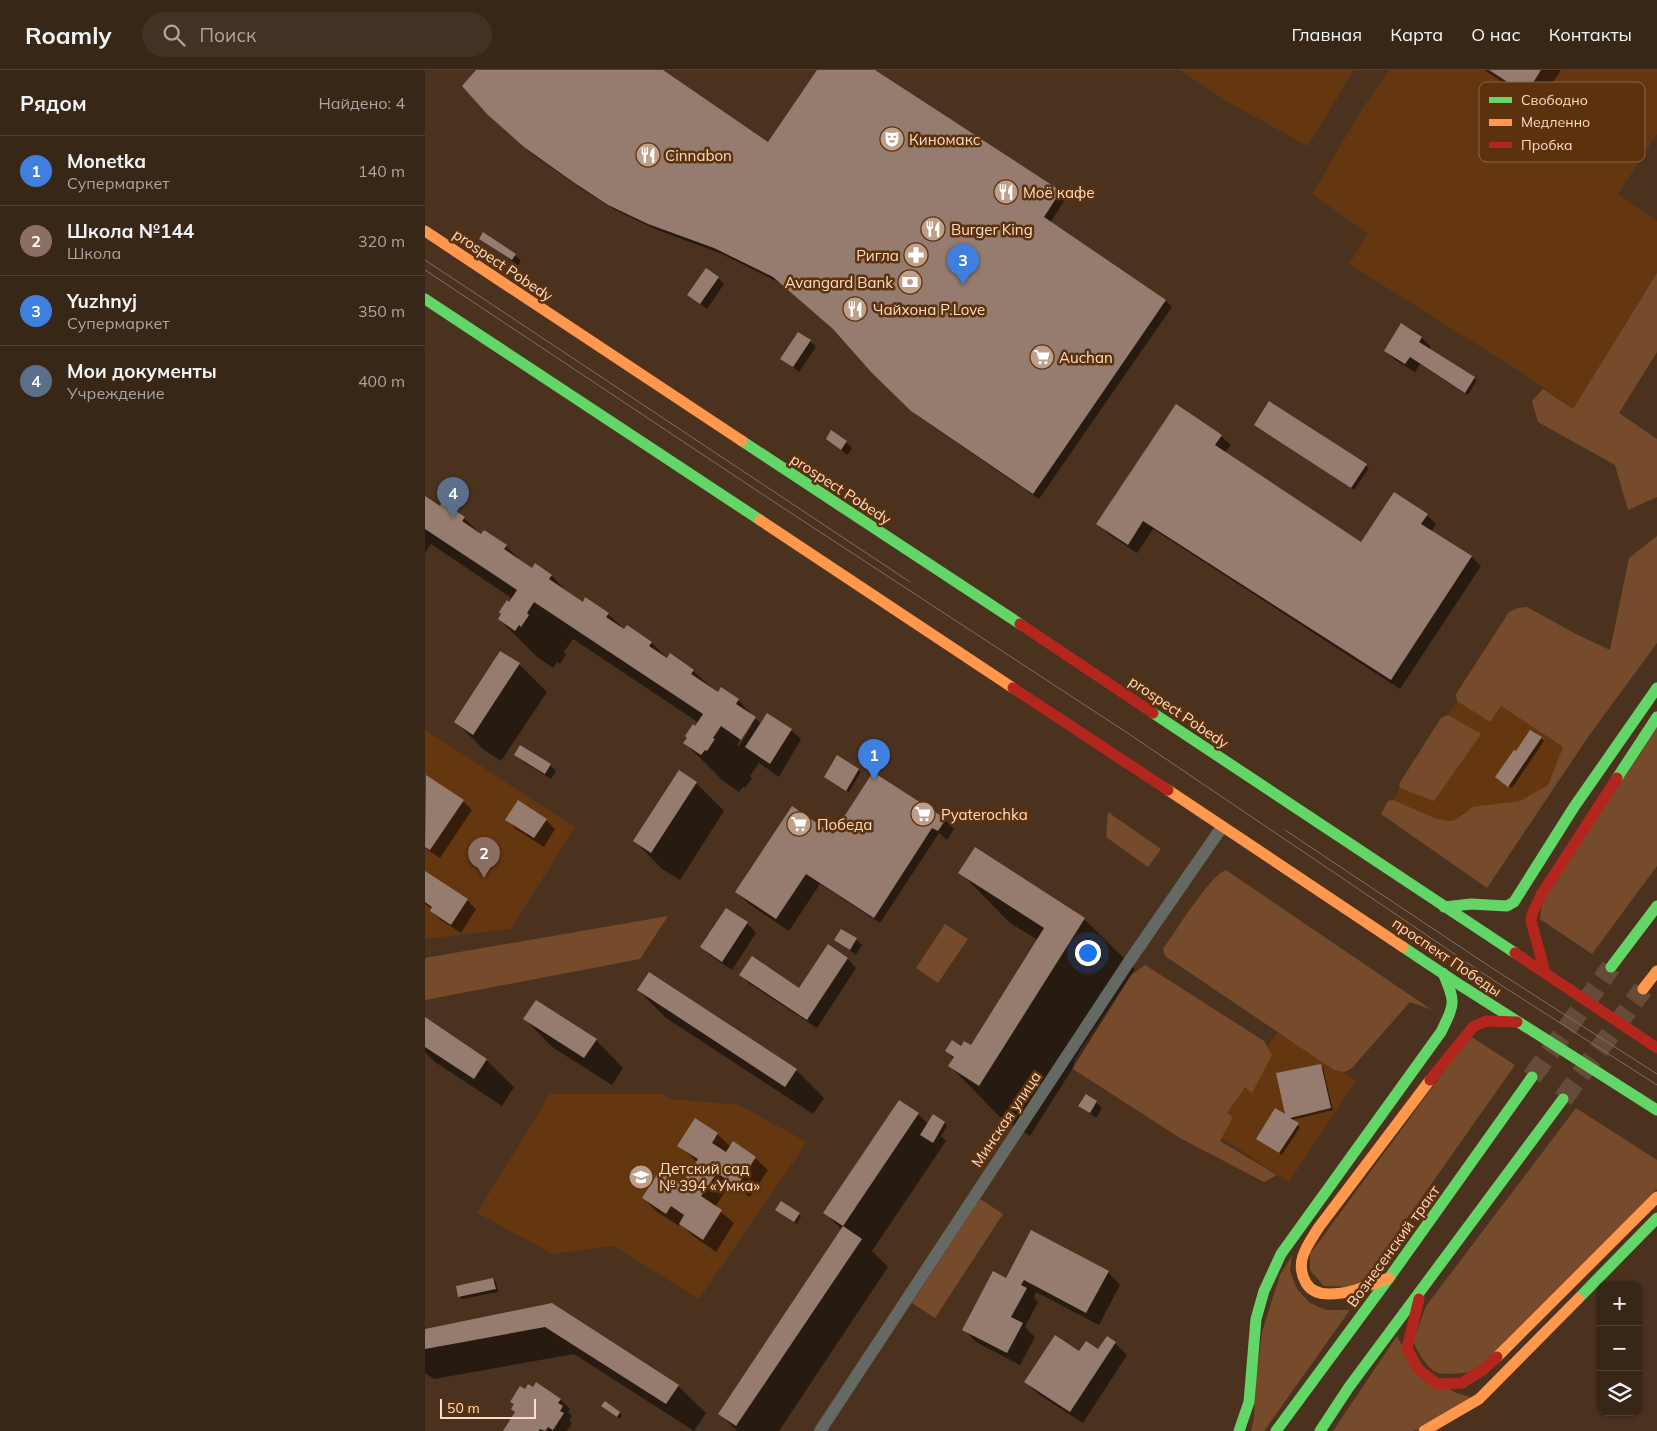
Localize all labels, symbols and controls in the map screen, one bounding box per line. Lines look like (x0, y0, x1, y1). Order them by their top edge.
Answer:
search box (142, 12, 492, 57)
text: Roamly (25, 20, 112, 50)
icon: search (160, 21, 188, 49)
text: Поиск (200, 23, 256, 47)
text: Главная (1292, 23, 1362, 46)
text: Карта (1390, 23, 1443, 46)
text: О нас (1471, 23, 1521, 46)
text: Контакты (1549, 23, 1632, 46)
legend (1479, 82, 1645, 162)
text: Рядом (20, 90, 87, 116)
text: Свободно (1521, 91, 1588, 109)
text: Найдено: 4 (319, 93, 405, 113)
text: Медленно (1521, 113, 1590, 131)
theatre icon: Киномакс (879, 126, 905, 152)
place label: Киномакс (909, 130, 980, 149)
text: Пробка (1521, 136, 1573, 154)
restaurant icon: Cinnabon (635, 142, 661, 168)
place label: Cinnabon (665, 146, 732, 165)
text: Monetka (67, 149, 146, 173)
text: 1 (31, 161, 41, 181)
text: 140 m (358, 161, 405, 181)
text: Супермаркет (67, 173, 170, 193)
restaurant icon: Моё кафе (993, 179, 1019, 205)
place label: Моё кафе (1023, 183, 1095, 202)
restaurant icon: Burger King (920, 216, 946, 242)
text: Школа №144 (67, 219, 194, 243)
place label: Burger King (951, 220, 1033, 239)
street label: prospect Pobedy (450, 225, 557, 305)
text: 2 (31, 231, 41, 251)
text: 320 m (358, 231, 405, 251)
pharmacy icon: Ригла (903, 242, 929, 268)
text: Школа (67, 243, 121, 263)
pin: 3 (947, 244, 979, 285)
place label: Ригла (856, 246, 899, 265)
bank icon: Avangard Bank (897, 269, 923, 295)
place label: Avangard Bank (785, 273, 893, 292)
text: Yuzhnyj (67, 289, 137, 313)
restaurant icon: Чайхона P.Love (842, 296, 868, 322)
place label: Чайхона P.Love (873, 300, 985, 319)
text: 3 (31, 301, 41, 321)
text: 350 m (358, 301, 405, 321)
text: Супермаркет (67, 313, 170, 333)
supermarket icon: Auchan (1029, 344, 1055, 370)
place label: Auchan (1059, 348, 1113, 367)
text: Мои документы (67, 359, 217, 383)
text: 4 (31, 371, 41, 391)
text: 400 m (358, 371, 405, 391)
text: Учреждение (67, 383, 165, 403)
street label: prospect Pobedy (787, 449, 895, 529)
pin: 4 (437, 477, 469, 518)
street label: prospect Pobedy (1126, 672, 1233, 752)
pin: 1 (858, 739, 890, 780)
supermarket icon: Pyaterochka (910, 801, 936, 827)
place label: Pyaterochka (941, 805, 1028, 824)
supermarket icon: Победа (786, 811, 812, 837)
place label: Победа (817, 815, 873, 834)
pin: 2 (468, 837, 500, 878)
street label: проспект Победы (1389, 913, 1505, 1001)
your location (1075, 940, 1101, 966)
street label: Минская улица (967, 1068, 1045, 1170)
place label: Детский сад № 394 «Умка» (659, 1159, 760, 1195)
school or university icon: Детский сад № 394 «Умка» (628, 1164, 654, 1190)
street label: Вознесенский тракт (1342, 1181, 1444, 1311)
map controls (1597, 1281, 1642, 1416)
button: + (1597, 1281, 1642, 1326)
button: − (1597, 1326, 1642, 1371)
button: layers (1597, 1371, 1642, 1416)
scale bar (440, 1396, 536, 1419)
text: 50 m (447, 1399, 480, 1417)

